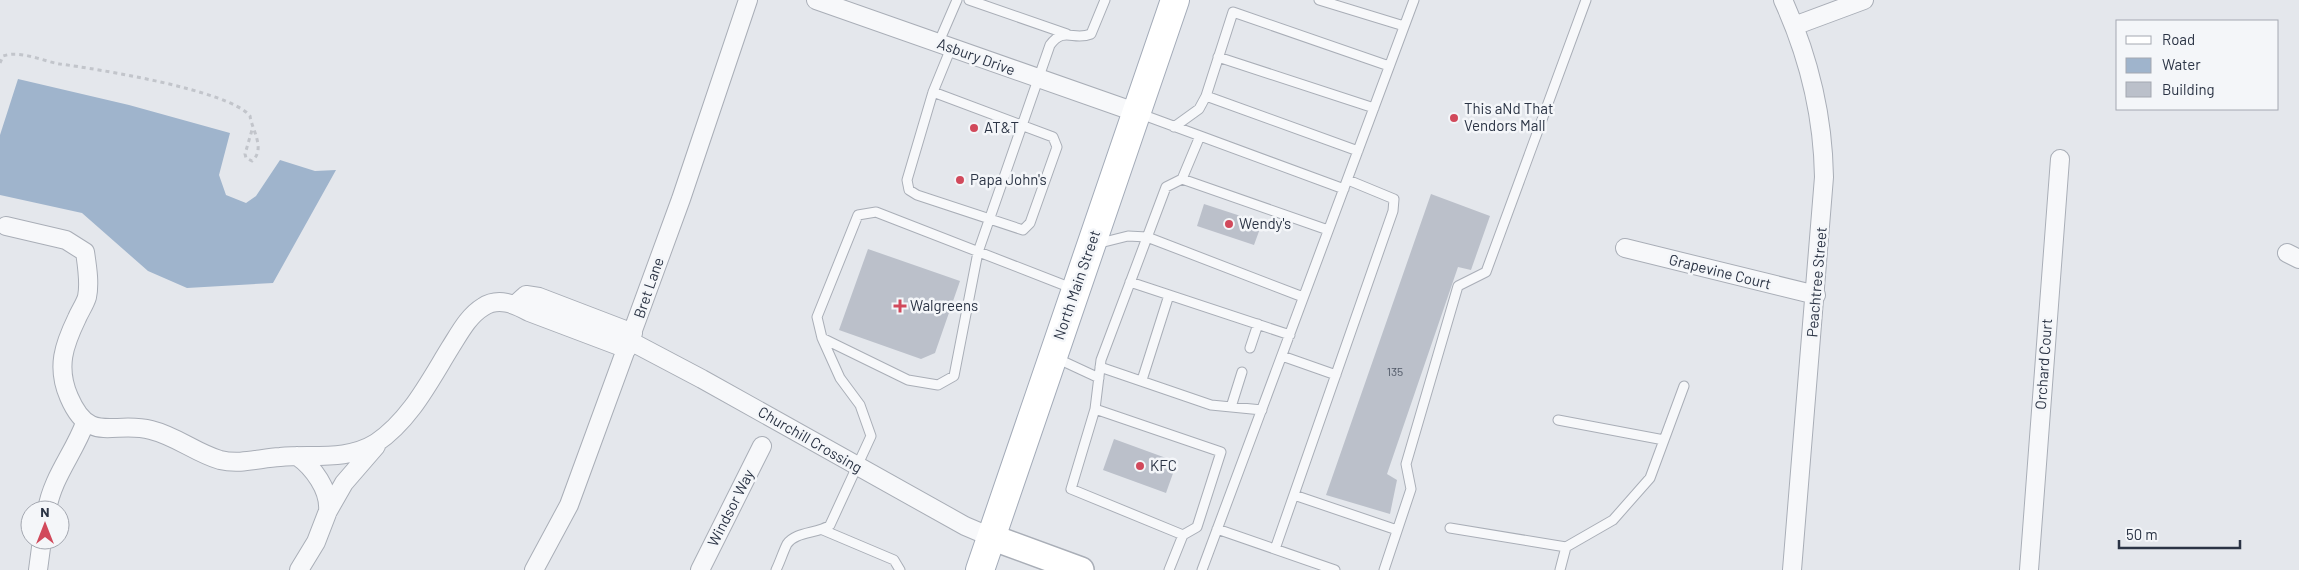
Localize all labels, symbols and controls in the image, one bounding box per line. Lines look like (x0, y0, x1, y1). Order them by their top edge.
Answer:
legend (2116, 20, 2279, 110)
text: Road (2162, 30, 2195, 48)
street label: Asbury Drive (935, 34, 1018, 79)
text: Water (2162, 55, 2201, 73)
text: Building (2162, 80, 2215, 98)
place label: This aNd That Vendors Mall (1464, 99, 1553, 134)
marker: This aNd That Vendors Mall (1448, 112, 1460, 124)
place label: AT&T (984, 118, 1019, 136)
marker: AT&T (968, 122, 980, 134)
place label: Papa John's (970, 170, 1047, 188)
marker: Papa John's (954, 174, 966, 186)
place label: Wendy's (1239, 214, 1291, 232)
marker: Wendy's (1223, 218, 1235, 230)
street label: Peachtree Street (1802, 226, 1830, 338)
street label: North Main Street (1049, 227, 1103, 342)
street label: Grapevine Court (1667, 250, 1773, 292)
street label: Bret Lane (629, 255, 667, 321)
place label: Walgreens (910, 296, 978, 314)
marker: Walgreens (894, 300, 906, 312)
street label: Orchard Court (2031, 318, 2055, 410)
house number: 135 (1387, 364, 1403, 378)
street label: Churchill Crossing (755, 402, 866, 476)
place label: KFC (1150, 456, 1177, 474)
marker: KFC (1134, 460, 1146, 472)
street label: Windsor Way (703, 466, 757, 549)
north arrow (20, 500, 70, 550)
text: N (40, 503, 50, 520)
scale bar (2119, 518, 2240, 550)
text: 50 m (2126, 525, 2158, 543)

